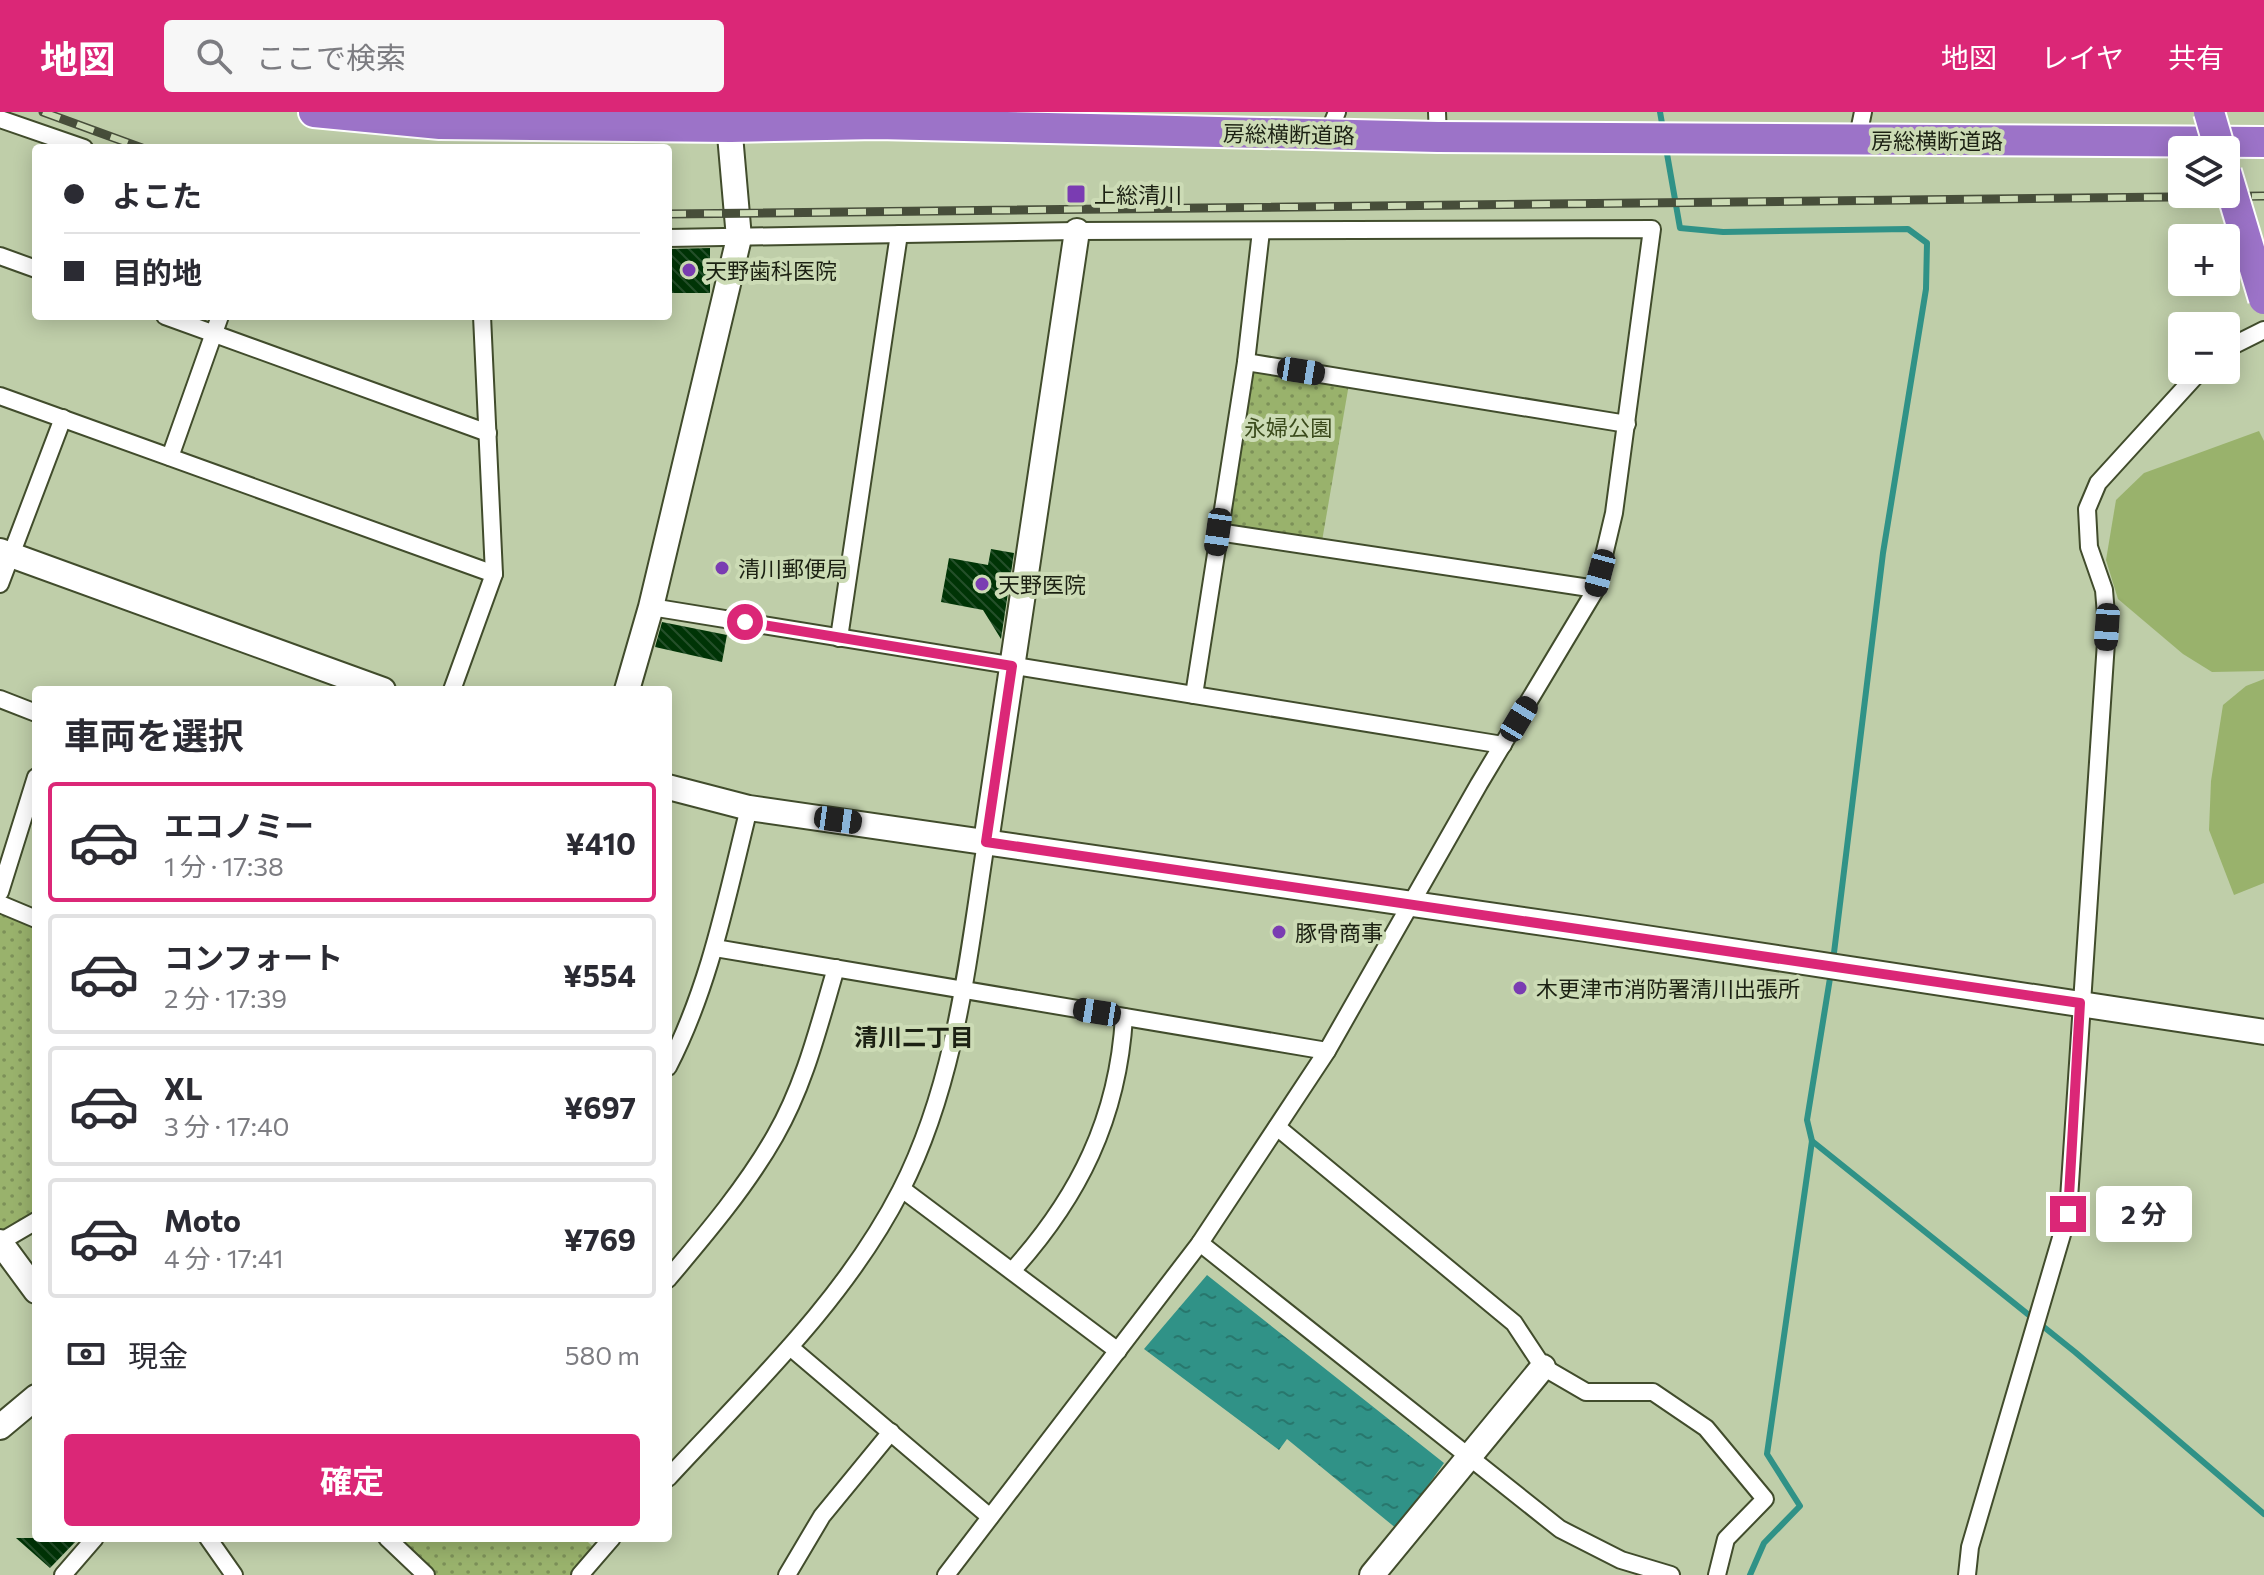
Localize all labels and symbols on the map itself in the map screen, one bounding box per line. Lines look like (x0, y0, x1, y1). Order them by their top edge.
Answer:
street label: 房総横断道路 (1223, 119, 1355, 149)
street label: 房総横断道路 (1871, 127, 2003, 154)
place label: 上総清川 (1094, 181, 1182, 208)
marker: 上総清川 (1065, 183, 1087, 205)
place label: 天野歯科医院 (705, 257, 837, 284)
marker: 天野歯科医院 (680, 261, 698, 279)
car (1275, 355, 1327, 387)
park label: 永婦公園 (1244, 414, 1332, 441)
car (1203, 507, 1233, 557)
car (1582, 547, 1618, 599)
place label: 清川郵便局 (738, 555, 848, 582)
marker: 清川郵便局 (713, 559, 731, 577)
place label: 天野医院 (998, 571, 1086, 598)
marker: 天野医院 (973, 575, 991, 593)
car (2093, 602, 2121, 652)
route start (727, 604, 763, 640)
car (1496, 692, 1542, 746)
car (813, 805, 863, 835)
place label: 豚骨商事 (1295, 919, 1383, 946)
marker: 豚骨商事 (1270, 923, 1288, 941)
place label: 木更津市消防署清川出張所 (1536, 975, 1800, 1002)
marker: 木更津市消防署清川出張所 (1511, 979, 1529, 997)
car (1071, 996, 1123, 1028)
district label: 清川二丁目 (854, 1022, 974, 1051)
callout: 2 分 (2096, 1186, 2192, 1242)
route end (2050, 1196, 2086, 1232)

